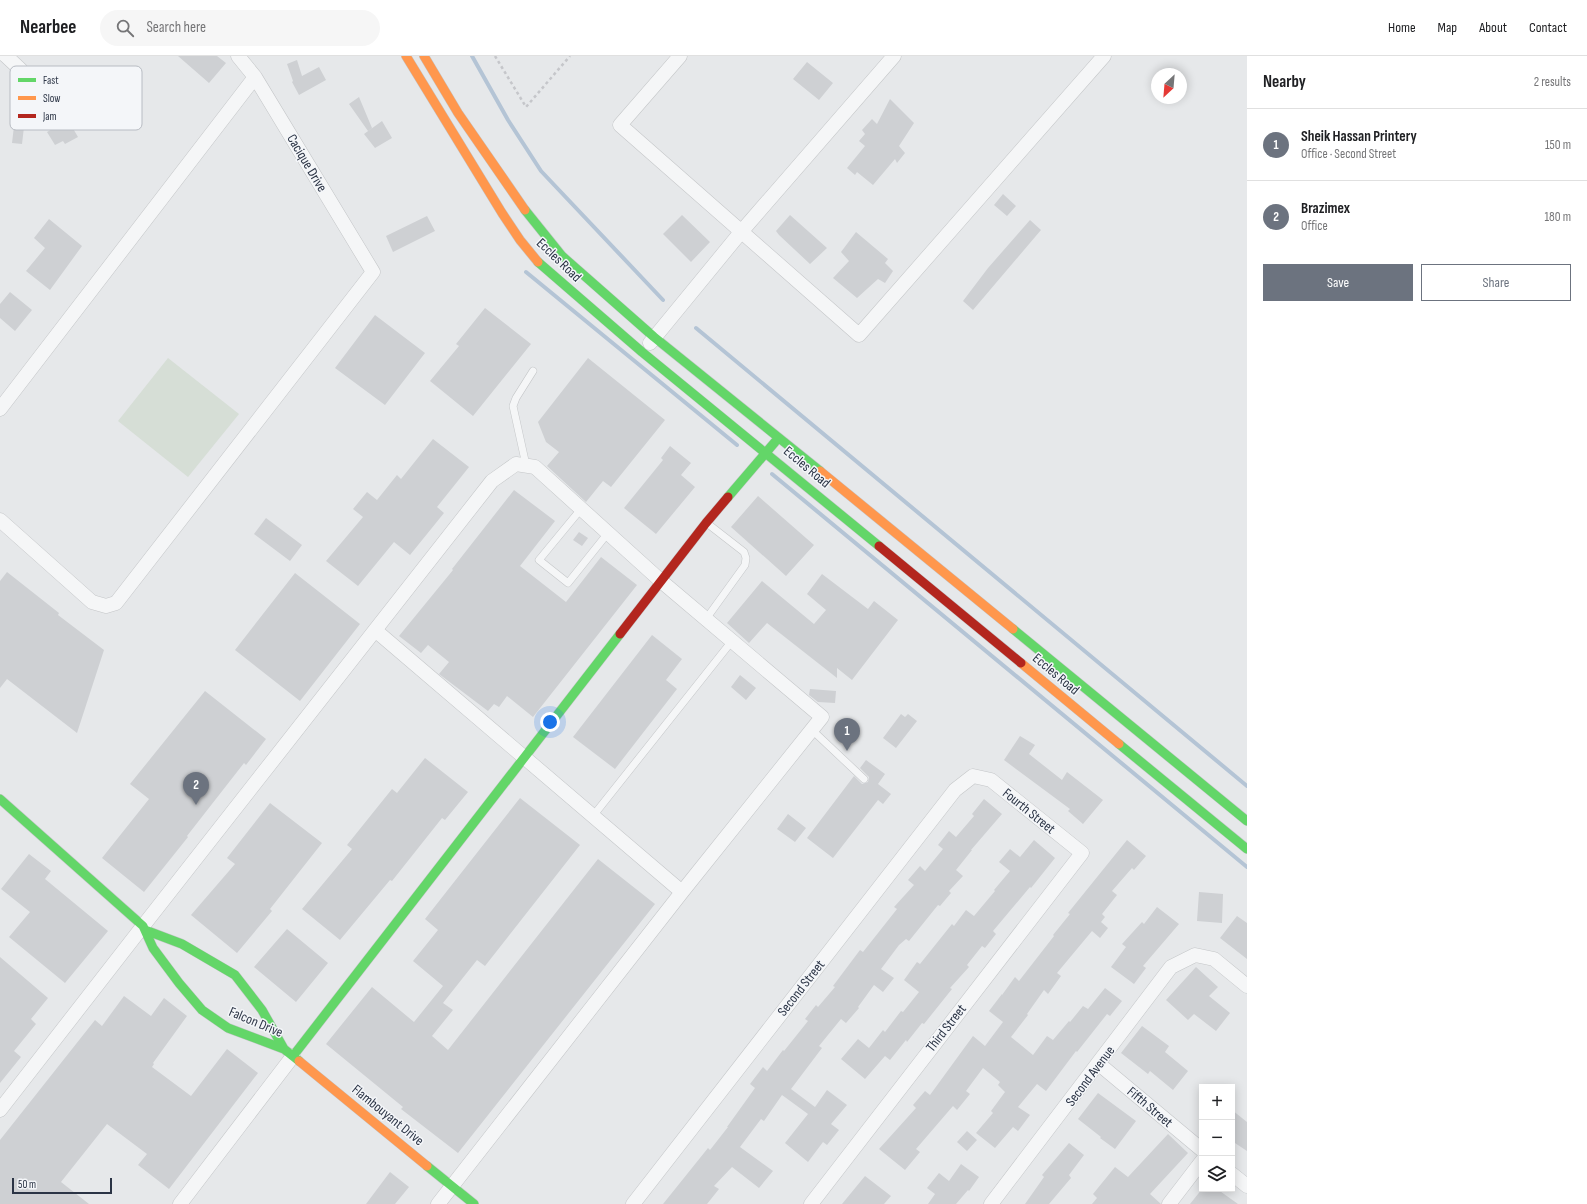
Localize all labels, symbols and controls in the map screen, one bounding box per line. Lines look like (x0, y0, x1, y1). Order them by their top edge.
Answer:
search box (100, 10, 380, 46)
text: Nearbee (20, 16, 76, 39)
icon: search (114, 17, 136, 39)
text: Search here (146, 18, 206, 37)
text: Home (1388, 19, 1416, 36)
text: Map (1438, 19, 1457, 36)
text: About (1479, 19, 1507, 36)
text: Contact (1529, 19, 1567, 36)
legend (10, 66, 142, 130)
north arrow (1151, 68, 1187, 104)
text: Nearby (1263, 72, 1306, 92)
text: Fast (43, 74, 59, 87)
text: 2 results (1534, 74, 1571, 90)
text: Slow (43, 92, 60, 105)
text: Jam (42, 110, 57, 123)
text: Sheik Hassan Printery (1301, 127, 1417, 146)
street label: Cacique Drive (283, 131, 331, 195)
text: 1 (1273, 137, 1279, 153)
text: 150 m (1545, 137, 1571, 153)
text: Office · Second Street (1301, 146, 1396, 162)
text: Brazimex (1301, 199, 1350, 218)
text: 2 (1273, 209, 1279, 225)
text: 180 m (1545, 209, 1571, 225)
text: Office (1301, 218, 1328, 234)
street label: Eccles Road (533, 235, 585, 286)
button: Save (1263, 264, 1413, 301)
button: Share (1421, 264, 1571, 301)
street label: Eccles Road (780, 443, 834, 491)
street label: Eccles Road (1029, 650, 1083, 698)
your location (540, 712, 560, 732)
pin: 1 (834, 718, 860, 751)
pin: 2 (183, 772, 209, 805)
street label: Fourth Street (999, 785, 1059, 837)
street label: Second Street (774, 957, 828, 1019)
street label: Third Street (922, 1001, 970, 1055)
street label: Falcon Drive (226, 1003, 286, 1041)
street label: Second Avenue (1062, 1042, 1118, 1110)
street label: Flambouyant Drive (349, 1081, 427, 1149)
street label: Fifth Street (1124, 1083, 1176, 1131)
map controls (1199, 1084, 1235, 1192)
button: + (1199, 1084, 1235, 1120)
button: − (1199, 1120, 1235, 1156)
button: layers (1199, 1156, 1235, 1192)
scale bar (12, 1176, 112, 1195)
text: 50 m (18, 1178, 36, 1191)

